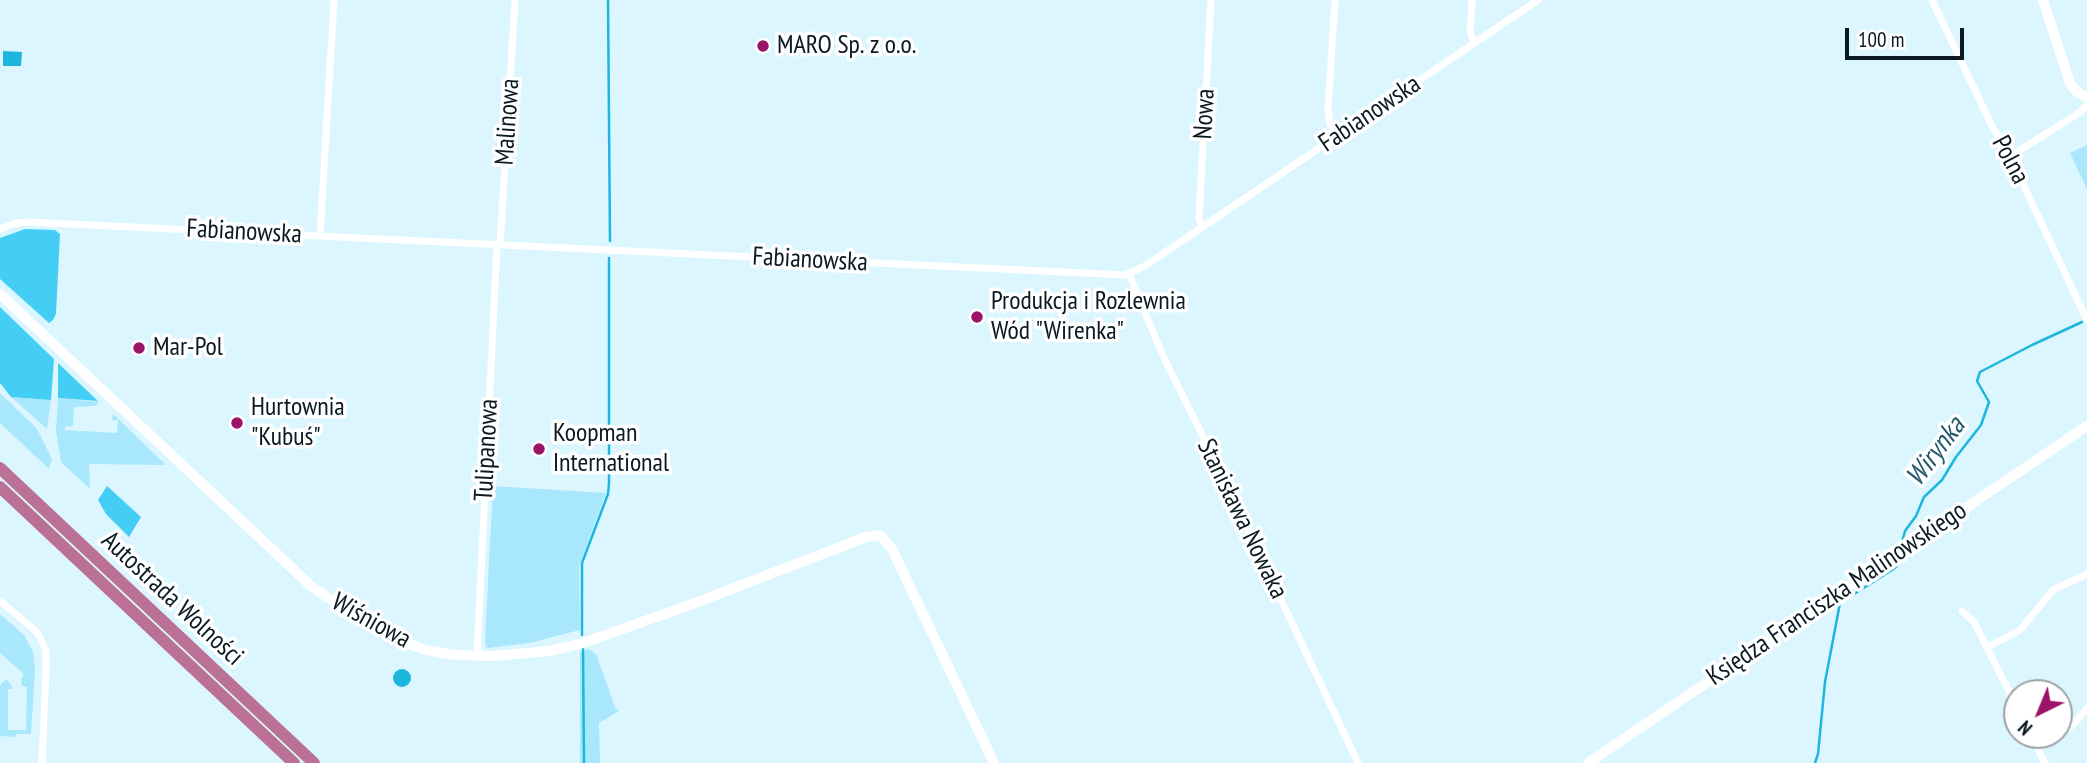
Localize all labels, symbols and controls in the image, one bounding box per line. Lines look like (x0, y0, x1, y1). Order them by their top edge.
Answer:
scale bar (1849, 14, 1968, 58)
text: 100 m (1858, 26, 1904, 53)
place label: MARO Sp. z o.o. (777, 30, 916, 62)
marker: MARO Sp. z o.o. (755, 38, 771, 54)
street label: Fabianowska (1313, 69, 1427, 159)
street label: Malinowa (489, 78, 527, 166)
street label: Nowa (1188, 88, 1222, 140)
street label: Polna (1984, 131, 2036, 189)
street label: Fabianowska (186, 213, 302, 251)
street label: Fabianowska (752, 241, 868, 279)
place label: Produkcja i Rozlewnia Wód "Wirenka" (991, 286, 1186, 348)
marker: Produkcja i Rozlewnia Wód "Wirenka" (969, 309, 985, 325)
place label: Mar-Pol (153, 332, 223, 364)
marker: Mar-Pol (131, 340, 147, 356)
place label: Hurtownia "Kubuś" (251, 392, 345, 453)
street label: Tulipanowa (469, 398, 505, 502)
water label: Wirynka (1899, 411, 1973, 493)
marker: Hurtownia "Kubuś" (229, 415, 245, 431)
place label: Koopman International (553, 418, 669, 480)
street label: Stanisława Nowaka (1190, 434, 1294, 604)
marker: Koopman International (531, 441, 547, 457)
street label: Księdza Franciszka Malinowskiego (1701, 495, 1973, 693)
street label: Autostrada Wolności (95, 525, 249, 673)
street label: Wiśniowa (326, 587, 416, 655)
north arrow (2003, 679, 2073, 749)
text: N (2013, 716, 2037, 740)

